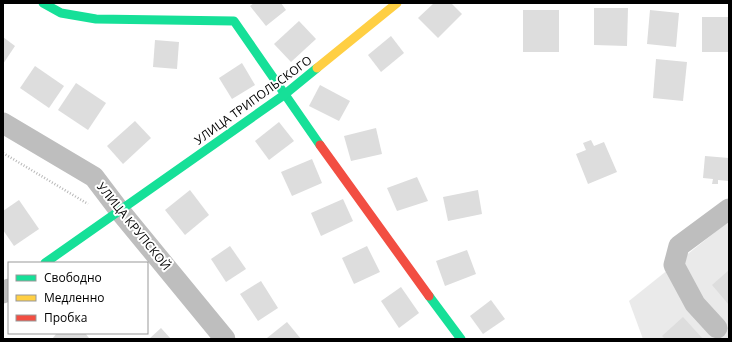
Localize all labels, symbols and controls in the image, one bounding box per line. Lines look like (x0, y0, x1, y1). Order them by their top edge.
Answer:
street label: УЛИЦА ТРИПОЛЬСКОГО (191, 52, 315, 148)
street label: УЛИЦА КРУПСКОЙ (93, 178, 175, 274)
legend (8, 262, 148, 334)
text: Свободно (44, 269, 102, 286)
text: Медленно (44, 289, 104, 306)
text: Пробка (44, 309, 87, 326)

